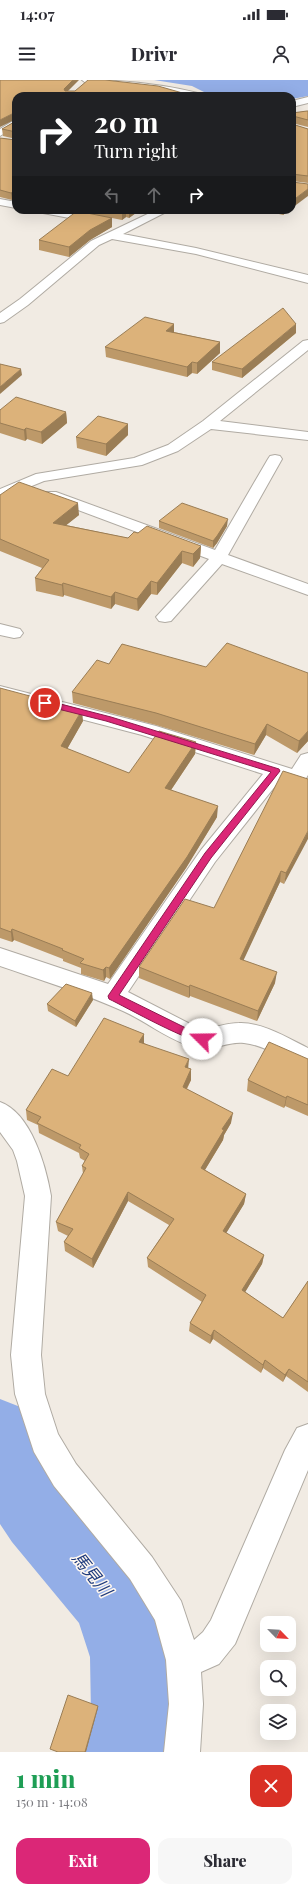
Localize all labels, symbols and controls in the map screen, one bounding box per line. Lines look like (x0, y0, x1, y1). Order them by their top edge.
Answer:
text: 14:07 (20, 4, 55, 24)
text: Drivr (131, 42, 177, 66)
icon: menu (16, 43, 38, 65)
icon: person (270, 43, 292, 65)
text: 20 m (94, 103, 159, 140)
icon: right (28, 108, 80, 160)
text: Turn right (94, 139, 177, 163)
icon: left (101, 184, 123, 206)
icon: ahead (143, 184, 165, 206)
icon: right (185, 184, 207, 206)
pin (28, 686, 62, 720)
icon: arrive (34, 692, 56, 714)
position arrow (181, 1018, 223, 1060)
water label: 馬見川 (68, 1547, 119, 1602)
north arrow (260, 1616, 296, 1652)
map controls (260, 1616, 296, 1740)
button: search (260, 1660, 296, 1696)
button: layers (260, 1704, 296, 1740)
text: 1 min (16, 1762, 75, 1794)
button: close (250, 1765, 292, 1807)
text: 150 m · 14:08 (16, 1793, 88, 1810)
button: Exit (16, 1838, 150, 1884)
button: Share (158, 1838, 292, 1884)

